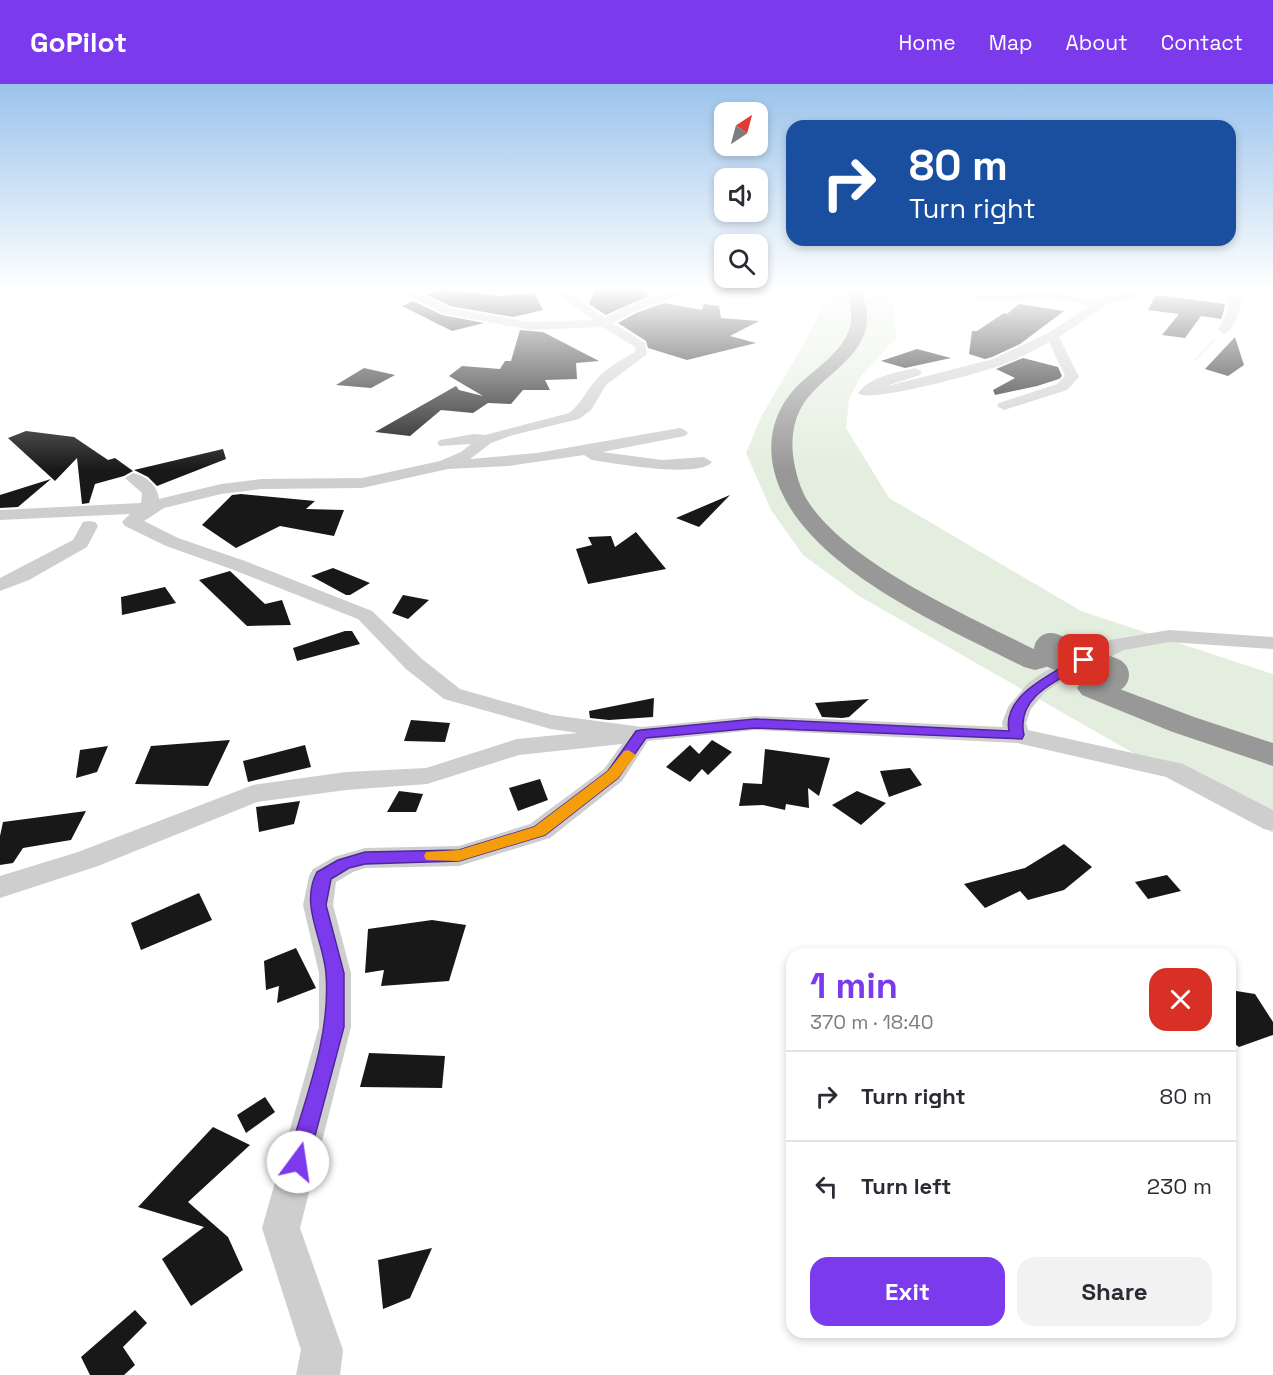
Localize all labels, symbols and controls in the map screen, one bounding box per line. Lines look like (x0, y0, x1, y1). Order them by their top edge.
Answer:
text: GoPilot (30, 24, 127, 60)
text: Home (898, 29, 956, 56)
text: Map (989, 29, 1033, 56)
text: About (1066, 29, 1128, 56)
text: Contact (1161, 29, 1243, 56)
north arrow (714, 102, 768, 156)
map controls (714, 102, 768, 288)
text: 80 m (909, 139, 1008, 192)
icon: right (810, 144, 888, 222)
button: sound (714, 168, 768, 222)
text: Turn right (909, 191, 1036, 226)
button: search (714, 234, 768, 288)
pin (1058, 634, 1109, 685)
icon: arrive (1067, 643, 1100, 676)
text: 1 min (810, 963, 898, 1009)
button: close (1149, 968, 1212, 1031)
text: 370 m · 18:40 (810, 1009, 934, 1035)
icon: right (810, 1080, 843, 1113)
text: Turn right (861, 1082, 966, 1110)
text: 80 m (1160, 1082, 1212, 1110)
position arrow (266, 1130, 330, 1194)
icon: left (810, 1170, 843, 1203)
text: Turn left (861, 1172, 951, 1200)
text: 230 m (1147, 1172, 1212, 1200)
button: Exit (810, 1257, 1005, 1326)
button: Share (1017, 1257, 1212, 1326)

